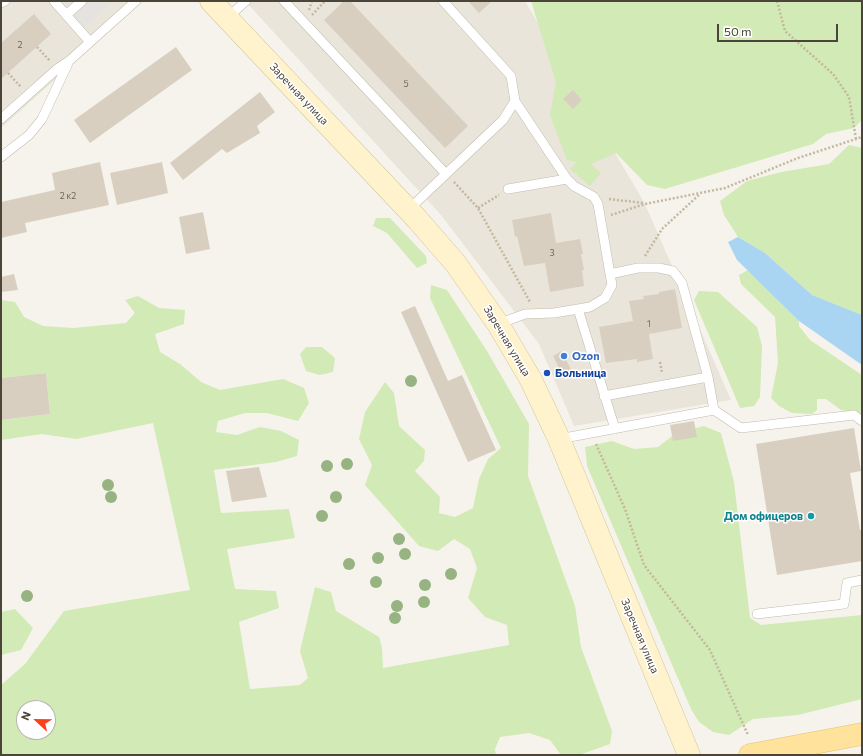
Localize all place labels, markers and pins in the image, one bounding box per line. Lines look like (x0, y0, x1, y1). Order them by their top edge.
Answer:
place label: Ozon (572, 349, 600, 363)
marker: Ozon (559, 351, 569, 361)
place label: Больница (555, 366, 606, 380)
marker: Больница (542, 368, 552, 378)
place label: Дом офицеров (724, 509, 803, 523)
marker: Дом офицеров (806, 511, 816, 521)

